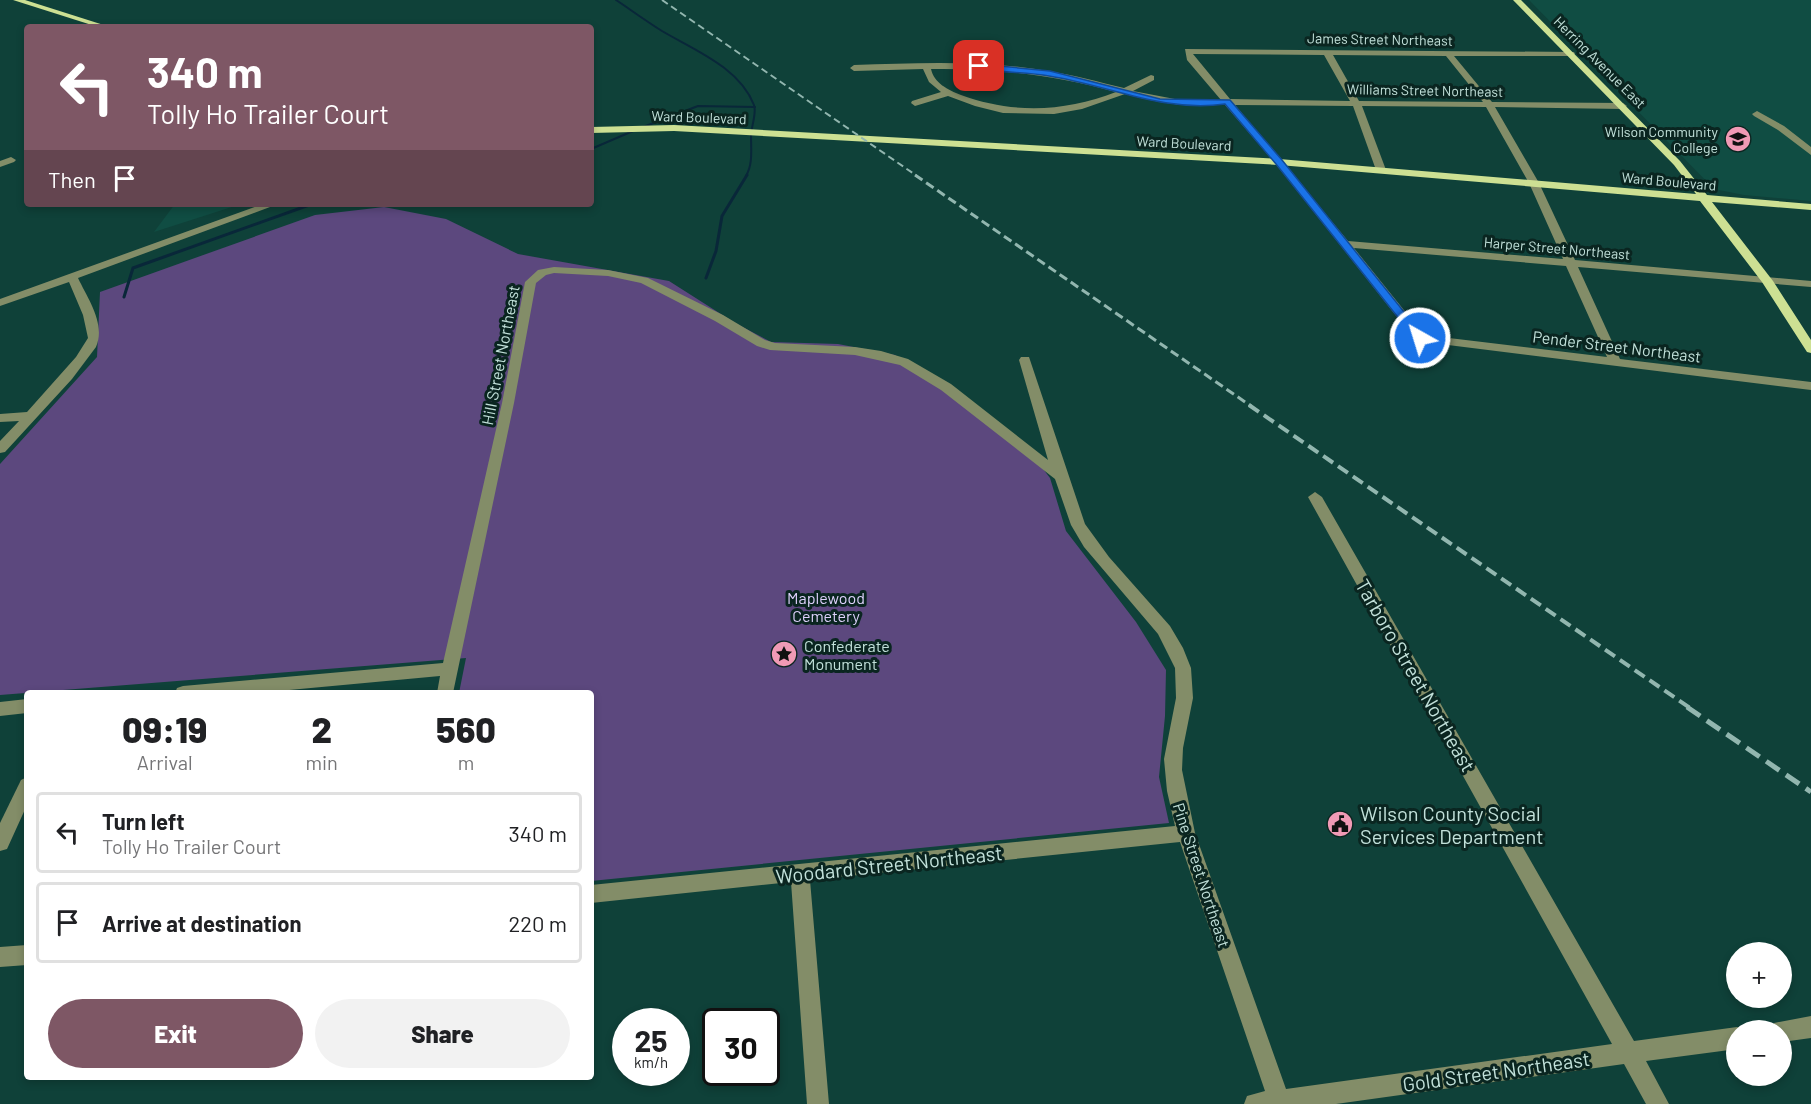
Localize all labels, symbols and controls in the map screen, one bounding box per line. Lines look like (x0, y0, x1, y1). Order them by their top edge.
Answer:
street label: Herring Avenue East (1551, 13, 1649, 111)
street label: James Street Northeast (1307, 29, 1453, 49)
pin (953, 40, 1004, 91)
text: 340 m (147, 46, 263, 96)
icon: left (48, 48, 126, 126)
icon: arrive (962, 49, 995, 82)
street label: Williams Street Northeast (1347, 80, 1503, 100)
text: Tolly Ho Trailer Court (147, 97, 389, 129)
street label: Ward Boulevard (651, 107, 747, 127)
place label: Wilson Community College (1605, 123, 1719, 156)
school or university icon: Wilson Community College (1723, 124, 1753, 154)
street label: Ward Boulevard (1136, 132, 1232, 154)
icon: arrive (108, 162, 141, 195)
text: Then (48, 166, 96, 192)
street label: Ward Boulevard (1621, 168, 1717, 194)
street label: Harper Street Northeast (1483, 233, 1631, 263)
street label: Hill Street Northeast (477, 283, 523, 427)
position arrow (1388, 306, 1452, 370)
street label: Pender Street Northeast (1532, 326, 1702, 366)
street label: Tarboro Street Northeast (1351, 574, 1481, 776)
park label: Maplewood Cemetery (787, 588, 865, 625)
place label: Confederate Monument (804, 636, 890, 673)
place icon: Confederate Monument (769, 639, 799, 669)
text: 09:19 (122, 707, 207, 750)
text: 2 (311, 707, 332, 750)
text: 560 (436, 707, 496, 750)
text: Arrival (137, 750, 193, 774)
text: min (305, 750, 338, 774)
text: m (458, 750, 474, 774)
street label: Pine Street Northeast (1170, 800, 1234, 950)
place label: Wilson County Social Services Department (1360, 801, 1543, 848)
text: Turn left (102, 808, 185, 834)
public building icon: Wilson County Social Services Department (1325, 809, 1355, 839)
icon: left (51, 816, 84, 849)
text: 340 m (509, 820, 567, 846)
text: Tolly Ho Trailer Court (102, 834, 281, 858)
street label: Woodard Street Northeast (774, 840, 1004, 888)
icon: arrive (51, 906, 84, 939)
text: Arrive at destination (102, 910, 301, 936)
text: 220 m (508, 910, 567, 936)
map controls (1726, 942, 1792, 1086)
button: + (1726, 942, 1792, 1008)
button: Exit (48, 999, 303, 1068)
button: Share (315, 999, 570, 1068)
speed limit sign: 30 (702, 1008, 780, 1086)
button: − (1726, 1020, 1792, 1086)
text: 25 (635, 1022, 667, 1058)
street label: Gold Street Northeast (1401, 1046, 1591, 1096)
text: km/h (634, 1053, 668, 1071)

